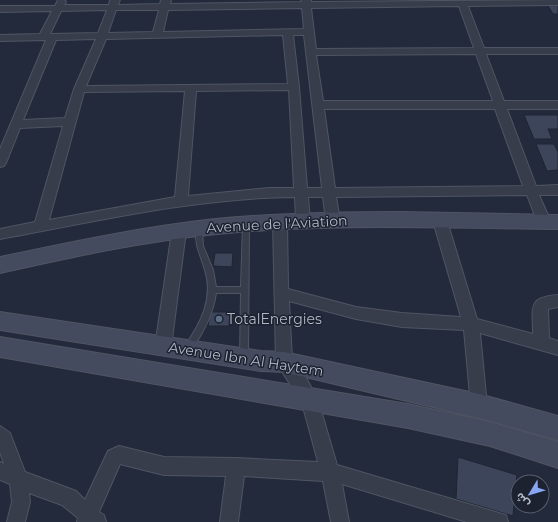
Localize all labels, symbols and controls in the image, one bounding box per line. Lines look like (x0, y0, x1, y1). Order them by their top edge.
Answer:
street label: Avenue de l'Aviation (206, 211, 348, 237)
place label: TotalEnergies (227, 310, 322, 328)
marker: TotalEnergies (214, 314, 224, 324)
street label: Avenue Ibn Al Haytem (167, 338, 325, 380)
north arrow (510, 474, 550, 514)
text: ش (512, 490, 532, 510)

